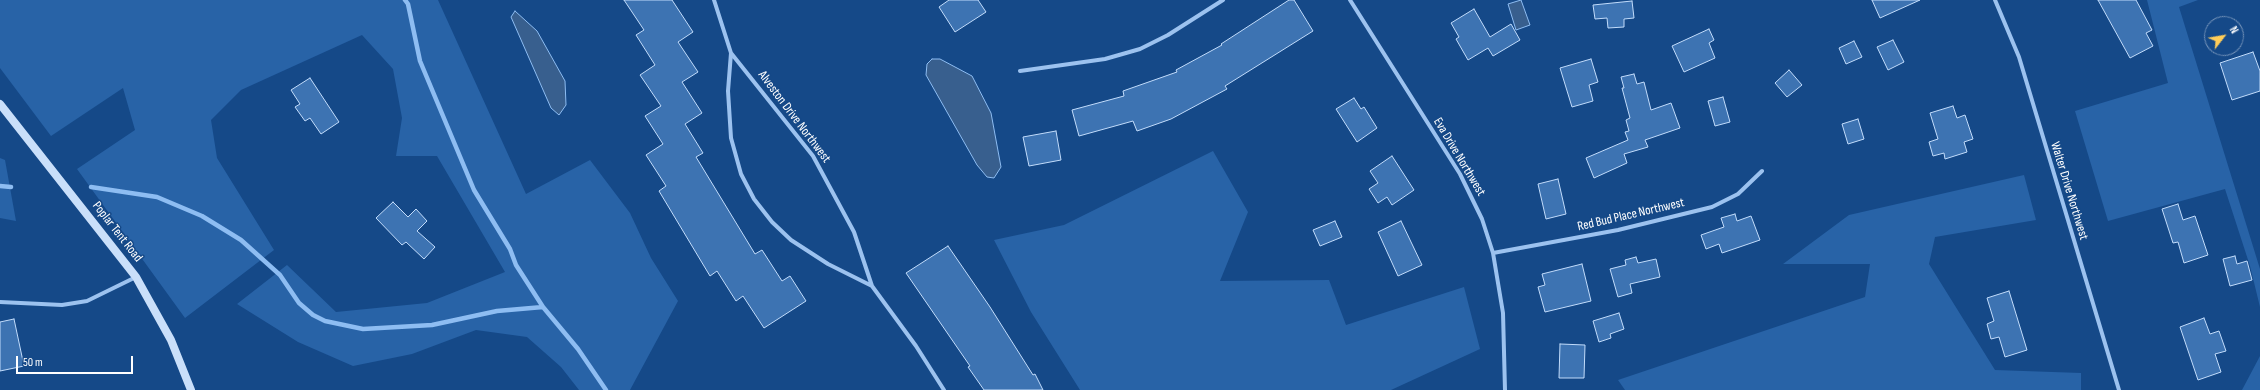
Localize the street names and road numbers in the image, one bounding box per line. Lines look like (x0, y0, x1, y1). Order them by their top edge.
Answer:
street label: Alveston Drive Northwest (754, 68, 834, 166)
street label: Eva Drive Northwest (1430, 115, 1488, 199)
street label: Walter Drive Northwest (2047, 140, 2091, 242)
street label: Red Bud Place Northwest (1576, 195, 1686, 235)
street label: Poplar Tent Road (89, 199, 145, 265)

